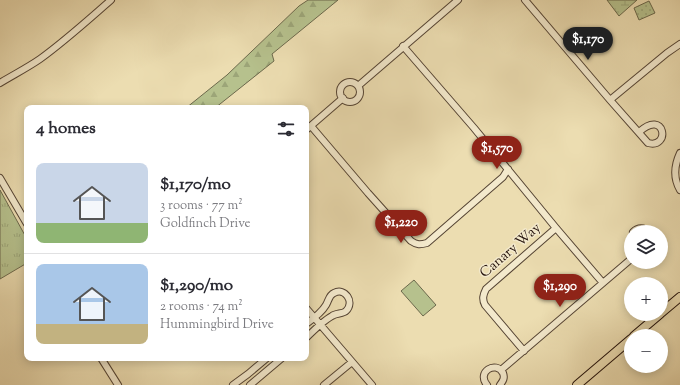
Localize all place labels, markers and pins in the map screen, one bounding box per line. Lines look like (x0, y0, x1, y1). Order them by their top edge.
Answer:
pin: $1,170 (555, 27, 621, 61)
pin: $1,570 (464, 136, 530, 170)
pin: $1,220 (368, 210, 434, 244)
pin: $1,290 (527, 274, 593, 308)

